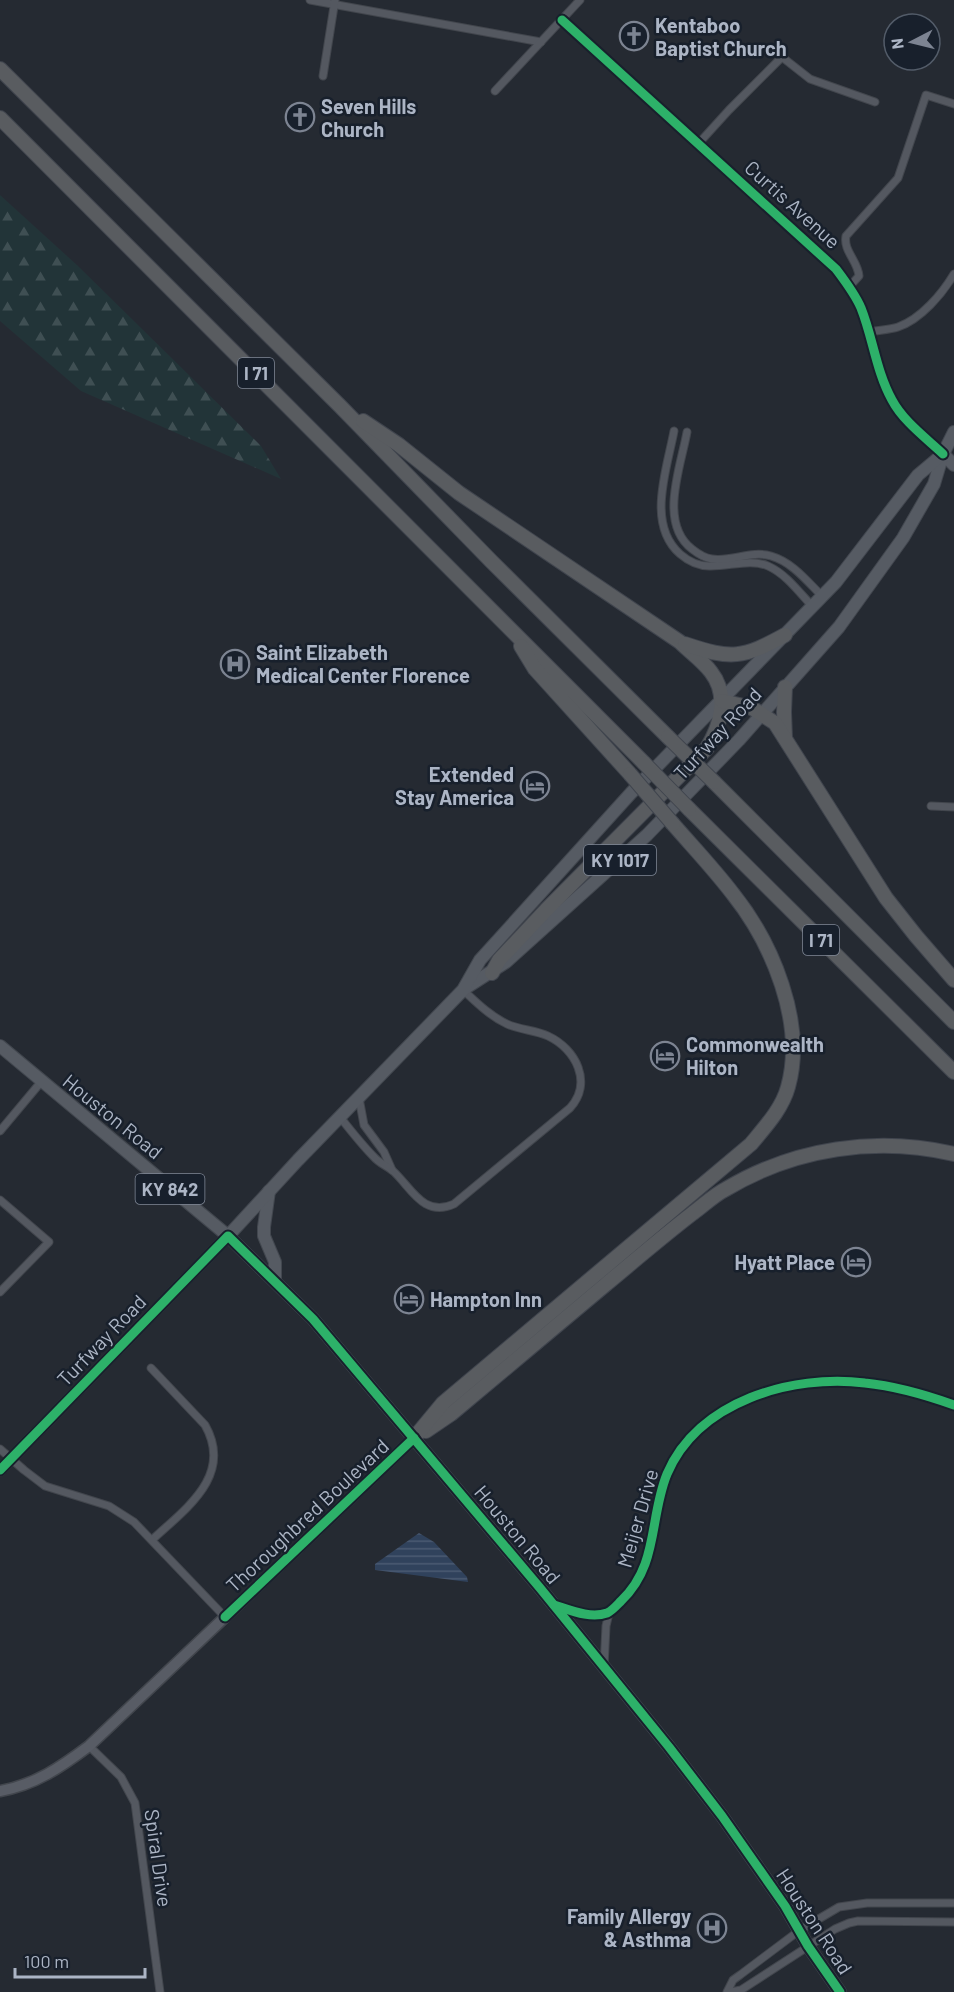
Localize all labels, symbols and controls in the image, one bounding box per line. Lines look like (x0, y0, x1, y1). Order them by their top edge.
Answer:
north arrow (882, 12, 942, 72)
place label: Kentaboo Baptist Church (655, 13, 787, 60)
church icon: Kentaboo Baptist Church (618, 20, 650, 52)
text: N (887, 37, 907, 50)
place label: Seven Hills Church (321, 94, 416, 141)
church icon: Seven Hills Church (284, 101, 316, 133)
street label: Curtis Avenue (740, 155, 846, 253)
road number: I 71 (238, 358, 274, 388)
place label: Saint Elizabeth Medical Center Florence (256, 640, 470, 687)
hospital icon: Saint Elizabeth Medical Center Florence (219, 648, 251, 680)
street label: Turfway Road (668, 682, 766, 784)
place label: Extended Stay America (395, 762, 514, 809)
hotel icon: Extended Stay America (519, 770, 551, 802)
road number: KY 1017 (584, 845, 656, 875)
road number: I 71 (803, 925, 839, 955)
place label: Commonwealth Hilton (686, 1032, 824, 1079)
hotel icon: Commonwealth Hilton (649, 1040, 681, 1072)
street label: Houston Road (58, 1069, 168, 1163)
road number: KY 842 (136, 1174, 204, 1204)
hotel icon: Hyatt Place (840, 1246, 872, 1278)
place label: Hyatt Place (734, 1250, 835, 1274)
hotel icon: Hampton Inn (393, 1283, 425, 1315)
place label: Hampton Inn (430, 1287, 542, 1311)
street label: Turfway Road (51, 1289, 151, 1391)
street label: Thoroughbred Boulevard (221, 1433, 393, 1597)
street label: Meijer Drive (611, 1466, 663, 1570)
street label: Houston Road (470, 1480, 566, 1588)
street label: Spiral Drive (140, 1808, 178, 1908)
street label: Houston Road (772, 1864, 858, 1978)
place label: Family Allergy & Asthma (567, 1904, 691, 1951)
hospital icon: Family Allergy & Asthma (696, 1912, 728, 1944)
scale bar (15, 1941, 146, 1979)
text: 100 m (24, 1950, 69, 1972)

